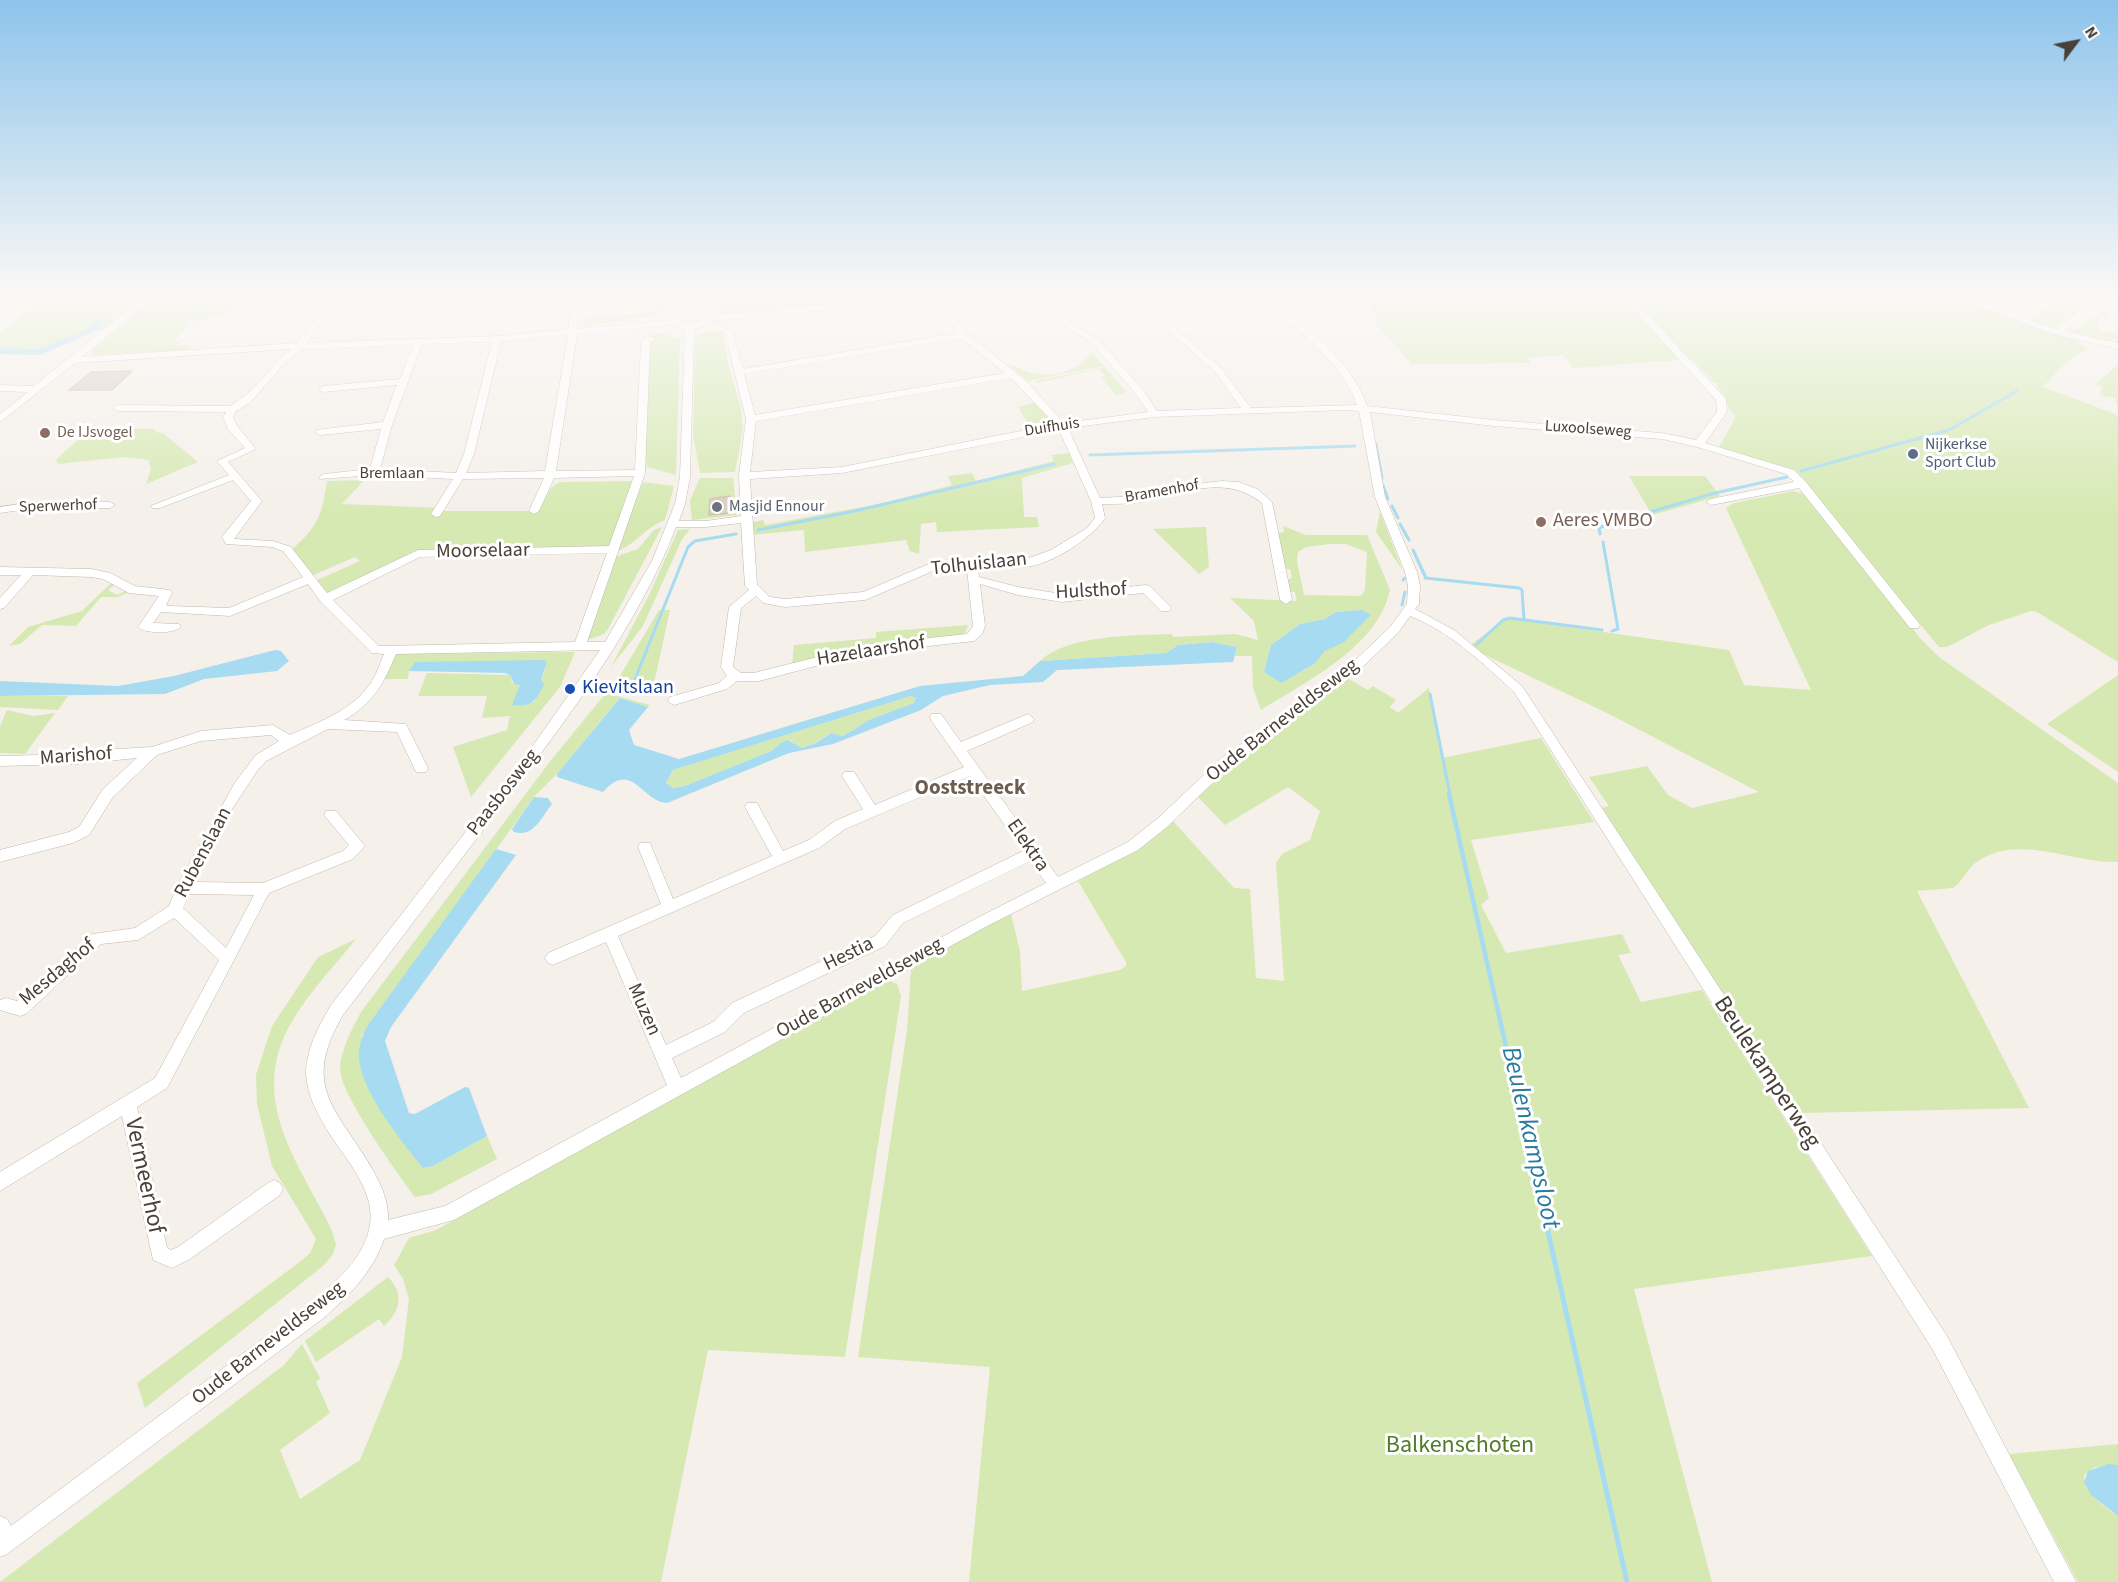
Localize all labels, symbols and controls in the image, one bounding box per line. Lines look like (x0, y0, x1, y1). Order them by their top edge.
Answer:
north arrow (2046, 12, 2106, 72)
text: N (2079, 22, 2103, 43)
street label: Duifhuis (1023, 414, 1081, 442)
street label: Luxoolseweg (1544, 417, 1632, 443)
place label: De IJsvogel (57, 423, 132, 443)
marker: De IJsvogel (38, 426, 52, 440)
place label: Nijkerkse Sport Club (1925, 435, 1996, 473)
marker: Nijkerkse Sport Club (1906, 447, 1920, 461)
street label: Bremlaan (360, 464, 424, 484)
street label: Bramenhof (1124, 476, 1200, 508)
street label: Sperwerhof (19, 496, 97, 518)
place label: Masjid Ennour (729, 497, 824, 517)
marker: Masjid Ennour (710, 500, 724, 514)
place label: Aeres VMBO (1553, 510, 1653, 534)
marker: Aeres VMBO (1534, 515, 1548, 529)
street label: Moorselaar (436, 539, 530, 565)
street label: Tolhuislaan (930, 548, 1028, 582)
street label: Hulsthof (1055, 578, 1127, 606)
street label: Hazelaarshof (815, 632, 927, 672)
street label: Oude Barneveldseweg (1202, 654, 1364, 788)
place label: Kievitslaan (582, 677, 674, 701)
marker: Kievitslaan (563, 682, 577, 696)
street label: Marishof (39, 743, 113, 771)
street label: Paasbosweg (463, 745, 545, 841)
district label: Ooststreeck (915, 776, 1025, 802)
street label: Rubenslaan (170, 804, 238, 902)
street label: Elektra (1000, 815, 1054, 877)
street label: Oude Barneveldseweg (772, 933, 948, 1045)
street label: Hestia (820, 933, 878, 977)
street label: Mesdaghof (15, 934, 101, 1012)
street label: Muzen (621, 980, 665, 1040)
street label: Beulekamperweg (1706, 991, 1826, 1155)
water label: Beulenkampsloot (1493, 1044, 1565, 1232)
street label: Vermeerhof (117, 1116, 169, 1236)
street label: Oude Barneveldseweg (188, 1277, 350, 1411)
park label: Balkenschoten (1386, 1433, 1534, 1461)

